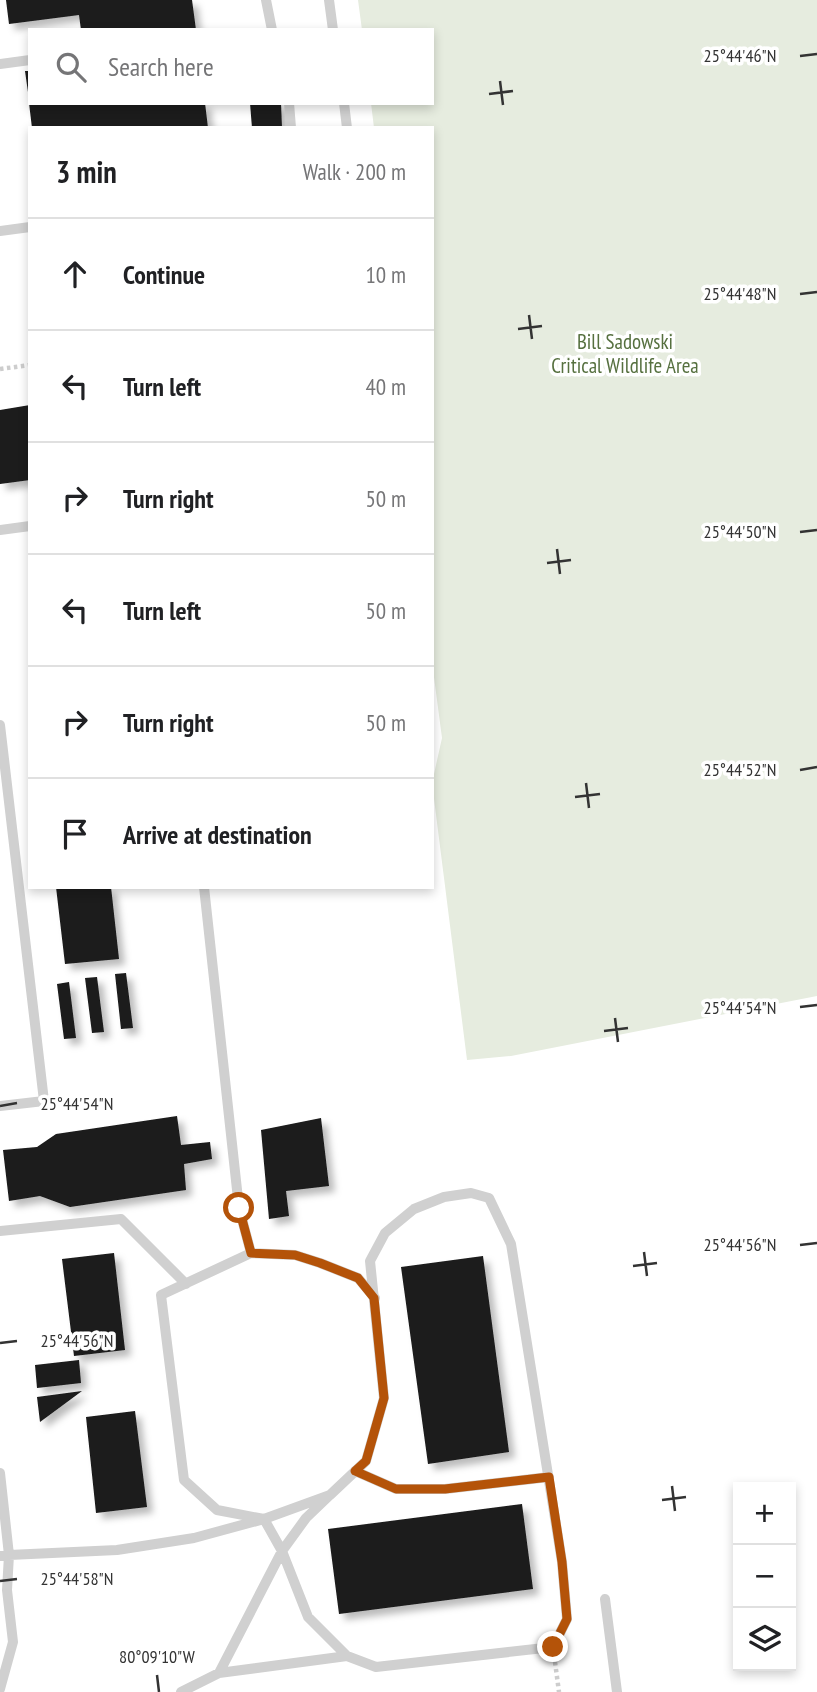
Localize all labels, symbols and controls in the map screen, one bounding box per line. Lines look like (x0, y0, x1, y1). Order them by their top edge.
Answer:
search box (28, 28, 434, 105)
text: 25°44'46"N (704, 44, 776, 67)
icon: search (52, 48, 90, 86)
text: Search here (108, 50, 214, 83)
text: 3 min (56, 152, 117, 191)
text: Walk · 200 m (303, 157, 406, 186)
icon: ahead (56, 255, 94, 293)
text: Continue (123, 258, 205, 291)
text: 10 m (365, 260, 406, 289)
text: 25°44'48"N (704, 282, 776, 305)
park label: Bill Sadowski Critical Wildlife Area (551, 328, 699, 379)
icon: left (56, 367, 94, 405)
text: Turn left (123, 370, 201, 403)
text: 40 m (365, 372, 406, 401)
icon: right (56, 479, 94, 517)
text: Turn right (123, 482, 214, 515)
text: 50 m (365, 484, 406, 513)
text: 25°44'50"N (704, 520, 776, 543)
icon: left (56, 591, 94, 629)
text: Turn left (123, 594, 201, 627)
text: 50 m (365, 596, 406, 625)
icon: right (56, 703, 94, 741)
text: Turn right (123, 706, 214, 739)
text: 50 m (365, 708, 406, 737)
text: 25°44'52"N (704, 758, 776, 781)
icon: arrive (56, 815, 94, 853)
text: Arrive at destination (123, 818, 312, 851)
text: 25°44'54"N (704, 996, 776, 1019)
text: 25°44'54"N (41, 1092, 113, 1115)
route start (223, 1192, 254, 1223)
text: 25°44'56"N (704, 1233, 776, 1256)
text: 25°44'56"N (41, 1329, 113, 1352)
map controls (733, 1482, 796, 1671)
button: + (733, 1482, 796, 1545)
button: − (733, 1545, 796, 1608)
text: 25°44'58"N (41, 1567, 113, 1590)
button: layers (733, 1608, 796, 1671)
route end (537, 1631, 568, 1662)
text: 80°09'10"W (119, 1645, 195, 1668)

